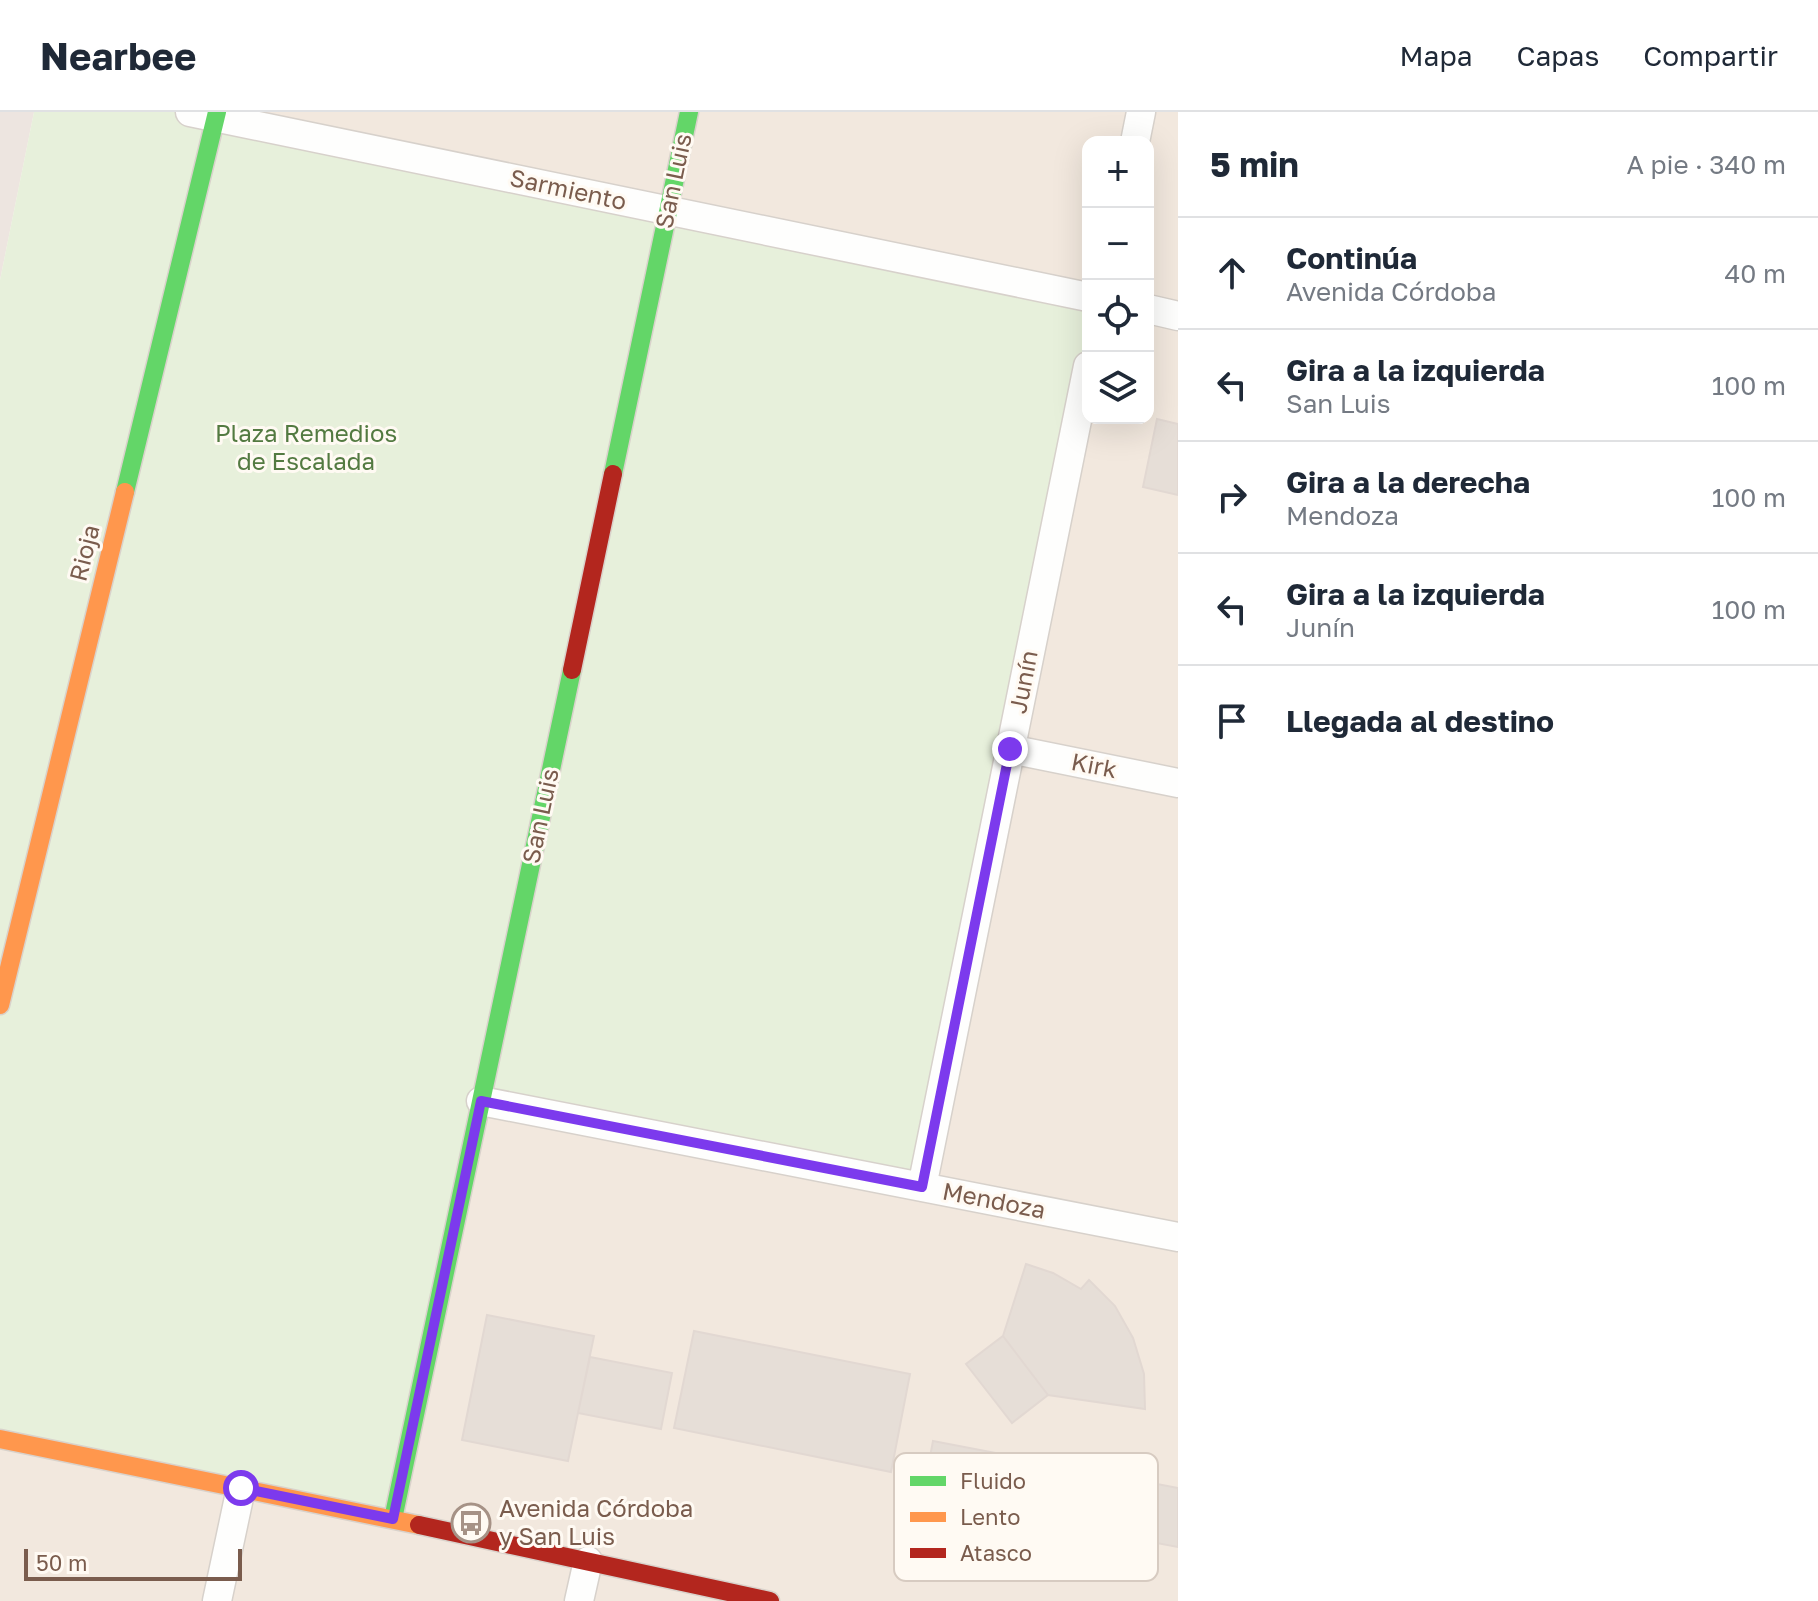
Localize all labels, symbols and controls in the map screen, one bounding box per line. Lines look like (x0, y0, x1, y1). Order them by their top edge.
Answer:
text: Nearbee (40, 33, 196, 78)
text: Mapa (1400, 39, 1472, 72)
text: Capas (1516, 39, 1599, 72)
text: Compartir (1643, 39, 1778, 72)
street label: San Luis (648, 130, 697, 231)
map controls (1082, 136, 1154, 424)
button: + (1082, 136, 1154, 208)
text: 5 min (1210, 144, 1299, 184)
text: A pie · 340 m (1627, 149, 1786, 180)
street label: Sarmiento (507, 162, 629, 215)
button: − (1082, 208, 1154, 280)
text: Continúa (1286, 240, 1417, 276)
icon: ahead (1210, 251, 1254, 295)
text: 40 m (1725, 258, 1786, 289)
text: Avenida Córdoba (1286, 276, 1497, 307)
button: locate (1082, 280, 1154, 352)
button: layers (1082, 352, 1154, 424)
text: Gira a la izquierda (1286, 352, 1545, 388)
icon: left (1210, 363, 1254, 407)
text: 100 m (1712, 370, 1786, 401)
text: San Luis (1286, 388, 1391, 419)
park label: Plaza Remedios de Escalada (215, 418, 397, 475)
text: Gira a la derecha (1286, 464, 1530, 500)
icon: right (1210, 475, 1254, 519)
text: 100 m (1712, 482, 1786, 513)
text: Mendoza (1286, 500, 1399, 531)
street label: Rioja (63, 521, 105, 584)
text: Gira a la izquierda (1286, 576, 1545, 612)
icon: left (1210, 587, 1254, 631)
text: 100 m (1712, 594, 1786, 625)
text: Junín (1286, 612, 1355, 643)
street label: Junín (1002, 648, 1043, 716)
icon: arrive (1210, 699, 1254, 743)
text: Llegada al destino (1286, 703, 1554, 739)
route end (992, 731, 1028, 767)
street label: Kirk (1069, 746, 1120, 783)
street label: San Luis (515, 765, 564, 866)
street label: Mendoza (940, 1175, 1048, 1224)
legend (894, 1453, 1158, 1581)
text: Fluido (960, 1467, 1026, 1494)
route start (223, 1470, 259, 1506)
place label: Avenida Córdoba y San Luis (499, 1493, 693, 1550)
bus stop icon: Avenida Córdoba y San Luis (450, 1502, 492, 1544)
text: Lento (960, 1503, 1020, 1530)
text: Atasco (960, 1539, 1032, 1566)
scale bar (24, 1545, 242, 1581)
text: 50 m (36, 1549, 87, 1576)

